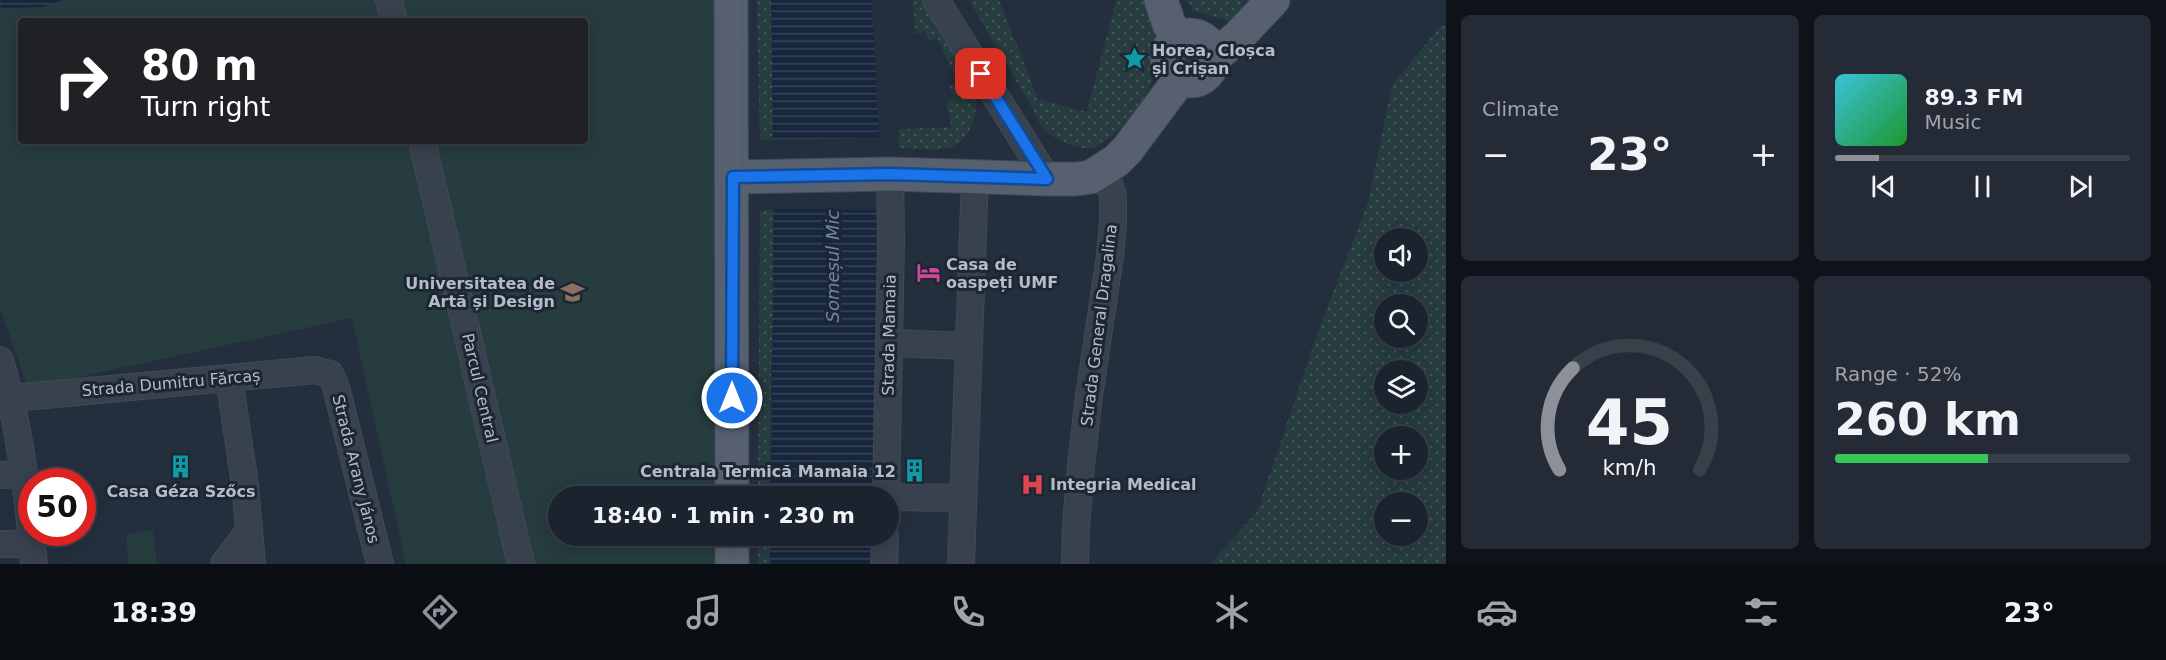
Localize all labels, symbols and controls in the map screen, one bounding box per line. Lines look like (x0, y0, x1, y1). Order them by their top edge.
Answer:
text: 80 m (141, 41, 258, 90)
place label: Horea, Cloșca și Crișan (1152, 41, 1276, 78)
icon: right (42, 42, 120, 120)
place icon: Horea, Cloșca și Crișan (1121, 46, 1147, 72)
pin (955, 48, 1006, 99)
icon: arrive (964, 57, 997, 90)
text: 89.3 FM (1925, 85, 2023, 110)
text: Turn right (141, 91, 270, 122)
text: Climate (1482, 97, 1559, 121)
text: Music (1925, 110, 1981, 134)
text: 23° (1587, 128, 1672, 181)
text: − (1482, 135, 1510, 174)
text: + (1750, 135, 1778, 174)
icon: previous (1867, 170, 1900, 203)
icon: pause (1966, 170, 1999, 203)
icon: next (2064, 170, 2097, 203)
water label: Someșul Mic (822, 209, 843, 322)
street label: Strada General Dragalina (1077, 223, 1121, 427)
map controls (1374, 228, 1428, 546)
button: sound (1374, 228, 1428, 282)
place label: Casa de oaspeți UMF (946, 255, 1058, 292)
hotel icon: Casa de oaspeți UMF (915, 260, 941, 286)
place label: Universitatea de Artă și Design (405, 274, 555, 311)
street label: Strada Mamaia (878, 274, 900, 396)
school or university icon: Universitatea de Artă și Design (560, 279, 586, 305)
button: search (1374, 294, 1428, 348)
street label: Parcul Central (458, 331, 502, 445)
button: layers (1374, 360, 1428, 414)
text: Range · 52% (1835, 362, 1961, 386)
street label: Strada Dumitru Fărcaș (81, 366, 261, 400)
position arrow (700, 366, 764, 430)
text: 45 (1586, 386, 1673, 459)
street label: Strada Arany János (328, 393, 384, 545)
text: 260 km (1835, 393, 2021, 446)
button: + (1374, 426, 1428, 480)
building icon: Casa Géza Szőcs (168, 453, 194, 479)
text: km/h (1603, 455, 1657, 480)
building icon: Centrala Termică Mamaia 12 (901, 458, 927, 484)
place label: Centrala Termică Mamaia 12 (640, 462, 896, 481)
speed limit sign: 50 (18, 468, 96, 546)
hospital icon: Integria Medical (1019, 471, 1045, 497)
place label: Integria Medical (1050, 475, 1197, 494)
place label: Casa Géza Szőcs (107, 482, 255, 501)
button: − (1374, 492, 1428, 546)
text: 18:40 · 1 min · 230 m (592, 503, 855, 528)
icon: directions (419, 591, 461, 633)
icon: music (683, 591, 725, 633)
icon: phone (947, 591, 989, 633)
icon: climate (1211, 591, 1253, 633)
icon: car (1476, 591, 1518, 633)
icon: filters (1740, 591, 1782, 633)
text: 18:39 (111, 597, 197, 628)
text: 23° (2004, 597, 2055, 628)

